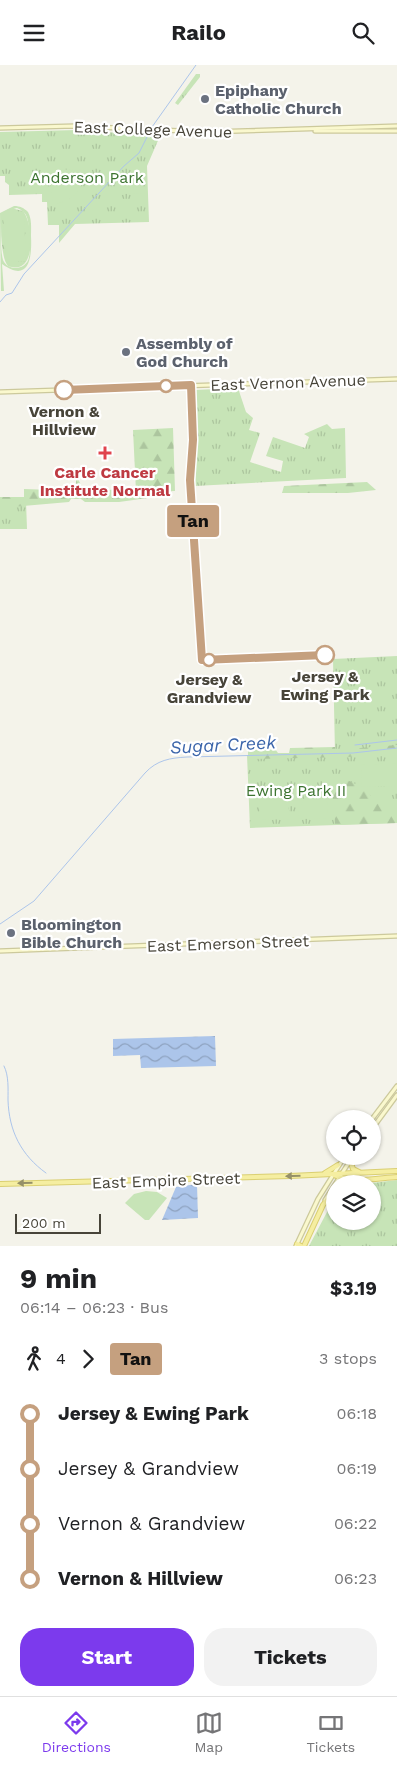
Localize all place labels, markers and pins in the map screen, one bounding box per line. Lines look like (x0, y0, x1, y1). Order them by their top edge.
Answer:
place label: Epiphany Catholic Church (215, 81, 342, 118)
marker: Epiphany Catholic Church (199, 93, 211, 105)
place label: Assembly of God Church (136, 334, 233, 371)
marker: Assembly of God Church (120, 346, 132, 358)
unlabelled marker (159, 379, 173, 393)
marker: Vernon & Hillview (54, 380, 74, 400)
place label: Vernon & Hillview (29, 402, 100, 439)
marker: Carle Cancer Institute Normal (98, 446, 112, 460)
place label: Carle Cancer Institute Normal (40, 463, 171, 500)
marker: Jersey & Ewing Park (315, 645, 335, 665)
marker: Jersey & Grandview (202, 653, 216, 667)
place label: Jersey & Ewing Park (280, 667, 370, 704)
place label: Jersey & Grandview (167, 670, 252, 707)
place label: Bloomington Bible Church (21, 915, 122, 952)
marker: Bloomington Bible Church (5, 927, 17, 939)

